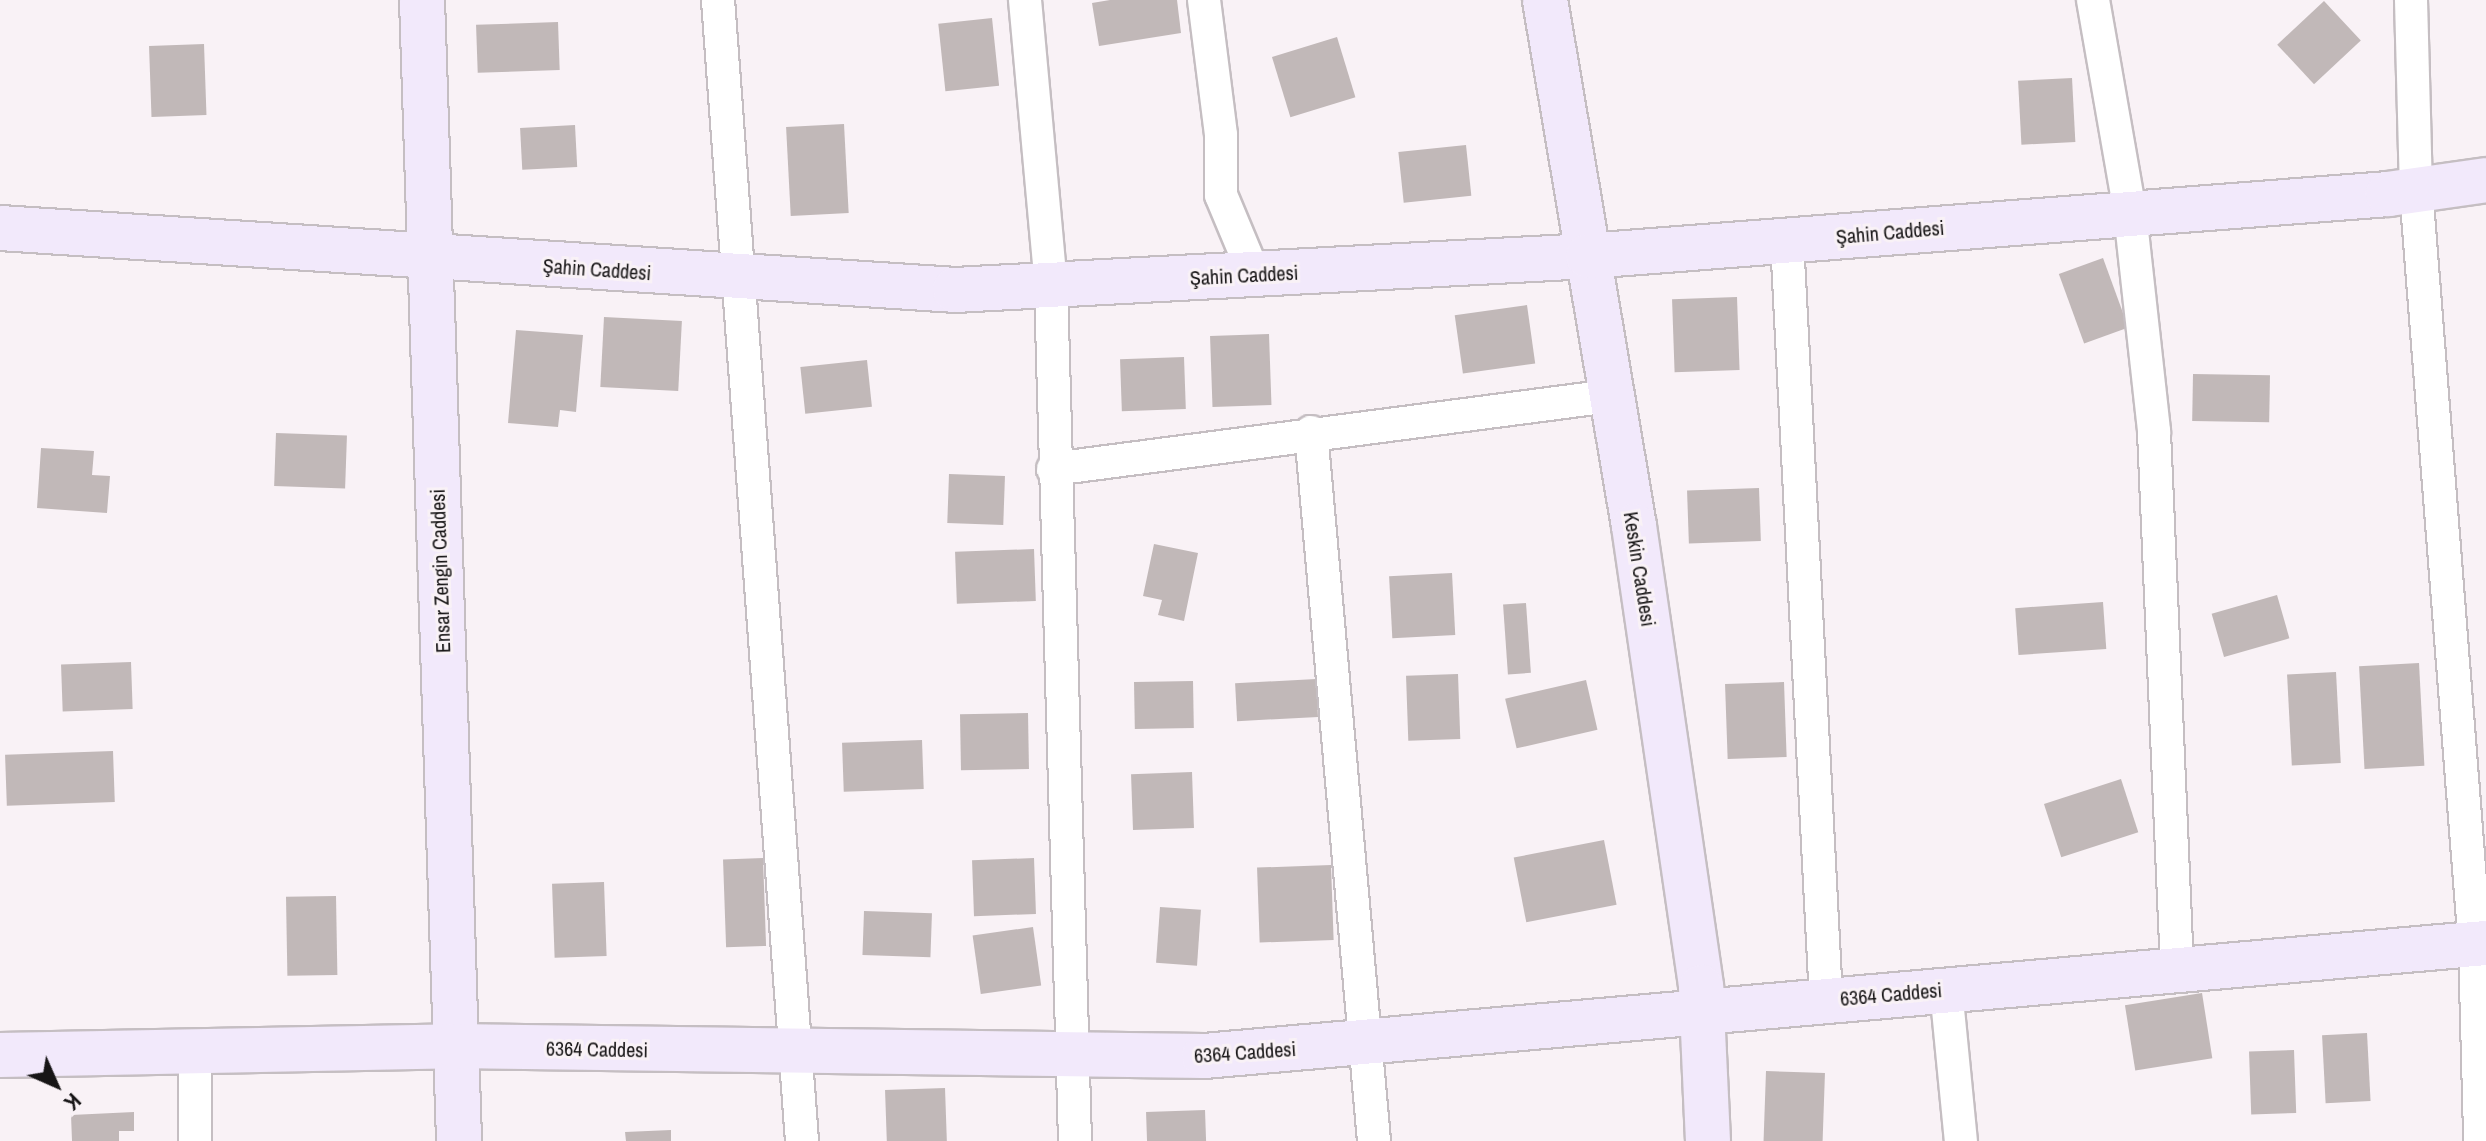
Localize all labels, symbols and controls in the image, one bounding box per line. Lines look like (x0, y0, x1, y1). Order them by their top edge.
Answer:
street label: Şahin Caddesi (1835, 215, 1945, 249)
street label: Şahin Caddesi (542, 253, 652, 285)
street label: Şahin Caddesi (1189, 260, 1299, 290)
street label: Ensar Zengin Caddesi (425, 489, 455, 653)
street label: Keskin Caddesi (1619, 510, 1661, 628)
street label: 6364 Caddesi (1839, 978, 1943, 1010)
street label: 6364 Caddesi (546, 1036, 648, 1062)
street label: 6364 Caddesi (1193, 1036, 1297, 1068)
north arrow (16, 1045, 96, 1125)
text: K (58, 1087, 88, 1117)

